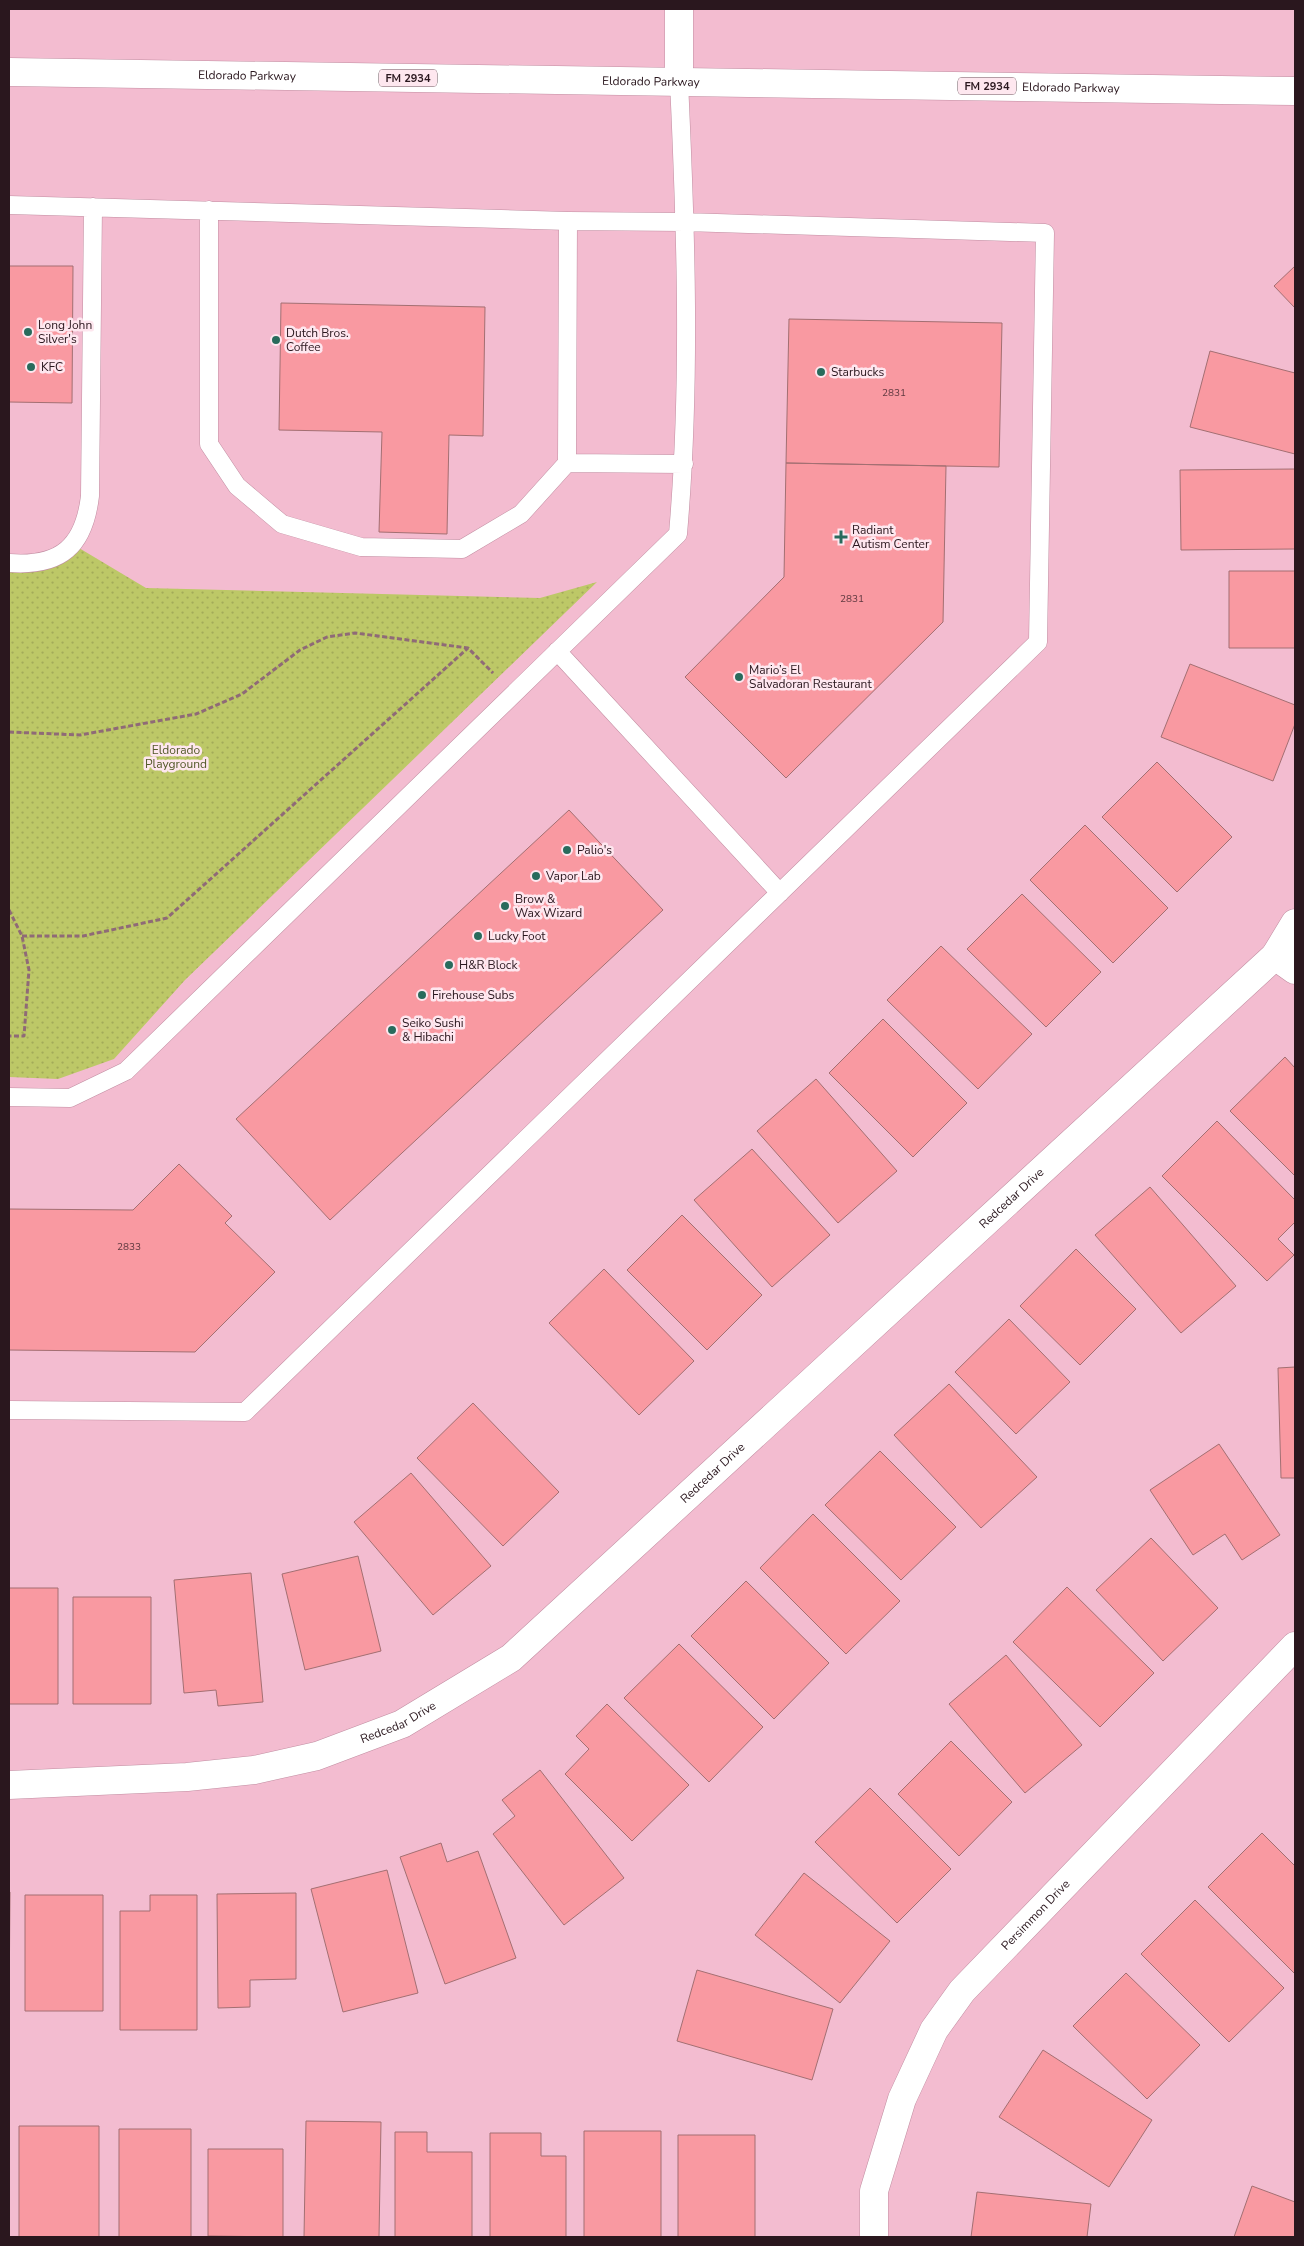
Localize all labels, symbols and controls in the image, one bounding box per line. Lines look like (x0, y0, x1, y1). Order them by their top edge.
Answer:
street label: Eldorado Parkway (198, 67, 297, 84)
road number: FM 2934 (379, 70, 437, 86)
street label: Eldorado Parkway (602, 73, 701, 90)
road number: FM 2934 (958, 78, 1016, 94)
street label: Eldorado Parkway (1022, 79, 1121, 96)
place label: Long John Silver's (38, 317, 92, 347)
place label: Dutch Bros. Coffee (286, 325, 349, 355)
marker: Long John Silver's (22, 326, 34, 338)
marker: Dutch Bros. Coffee (270, 334, 282, 346)
place label: KFC (41, 359, 63, 375)
marker: KFC (25, 361, 37, 373)
place label: Starbucks (831, 364, 884, 380)
marker: Starbucks (815, 366, 827, 378)
house number: 2831 (882, 386, 906, 400)
place label: Radiant Autism Center (852, 522, 930, 552)
marker: Radiant Autism Center (834, 530, 848, 544)
house number: 2831 (840, 592, 864, 606)
place label: Mario’s El Salvadoran Restaurant (749, 662, 872, 692)
marker: Mario’s El Salvadoran Restaurant (733, 671, 745, 683)
park label: Eldorado Playground (145, 742, 207, 772)
place label: Palio's (577, 842, 612, 858)
marker: Palio's (561, 844, 573, 856)
place label: Vapor Lab (545, 868, 601, 884)
marker: Vapor Lab (530, 870, 542, 882)
place label: Brow & Wax Wizard (515, 891, 582, 921)
marker: Brow & Wax Wizard (499, 900, 511, 912)
place label: Lucky Foot (488, 928, 546, 944)
marker: Lucky Foot (472, 930, 484, 942)
place label: H&R Block (459, 957, 518, 973)
marker: H&R Block (443, 959, 455, 971)
place label: Firehouse Subs (432, 987, 515, 1003)
marker: Firehouse Subs (416, 989, 428, 1001)
place label: Seiko Sushi & Hibachi (402, 1015, 464, 1045)
marker: Seiko Sushi & Hibachi (386, 1024, 398, 1036)
street label: Redcedar Drive (976, 1164, 1047, 1232)
house number: 2833 (117, 1240, 141, 1254)
street label: Redcedar Drive (677, 1439, 748, 1507)
street label: Redcedar Drive (358, 1697, 439, 1747)
street label: Persimmon Drive (998, 1876, 1073, 1954)

